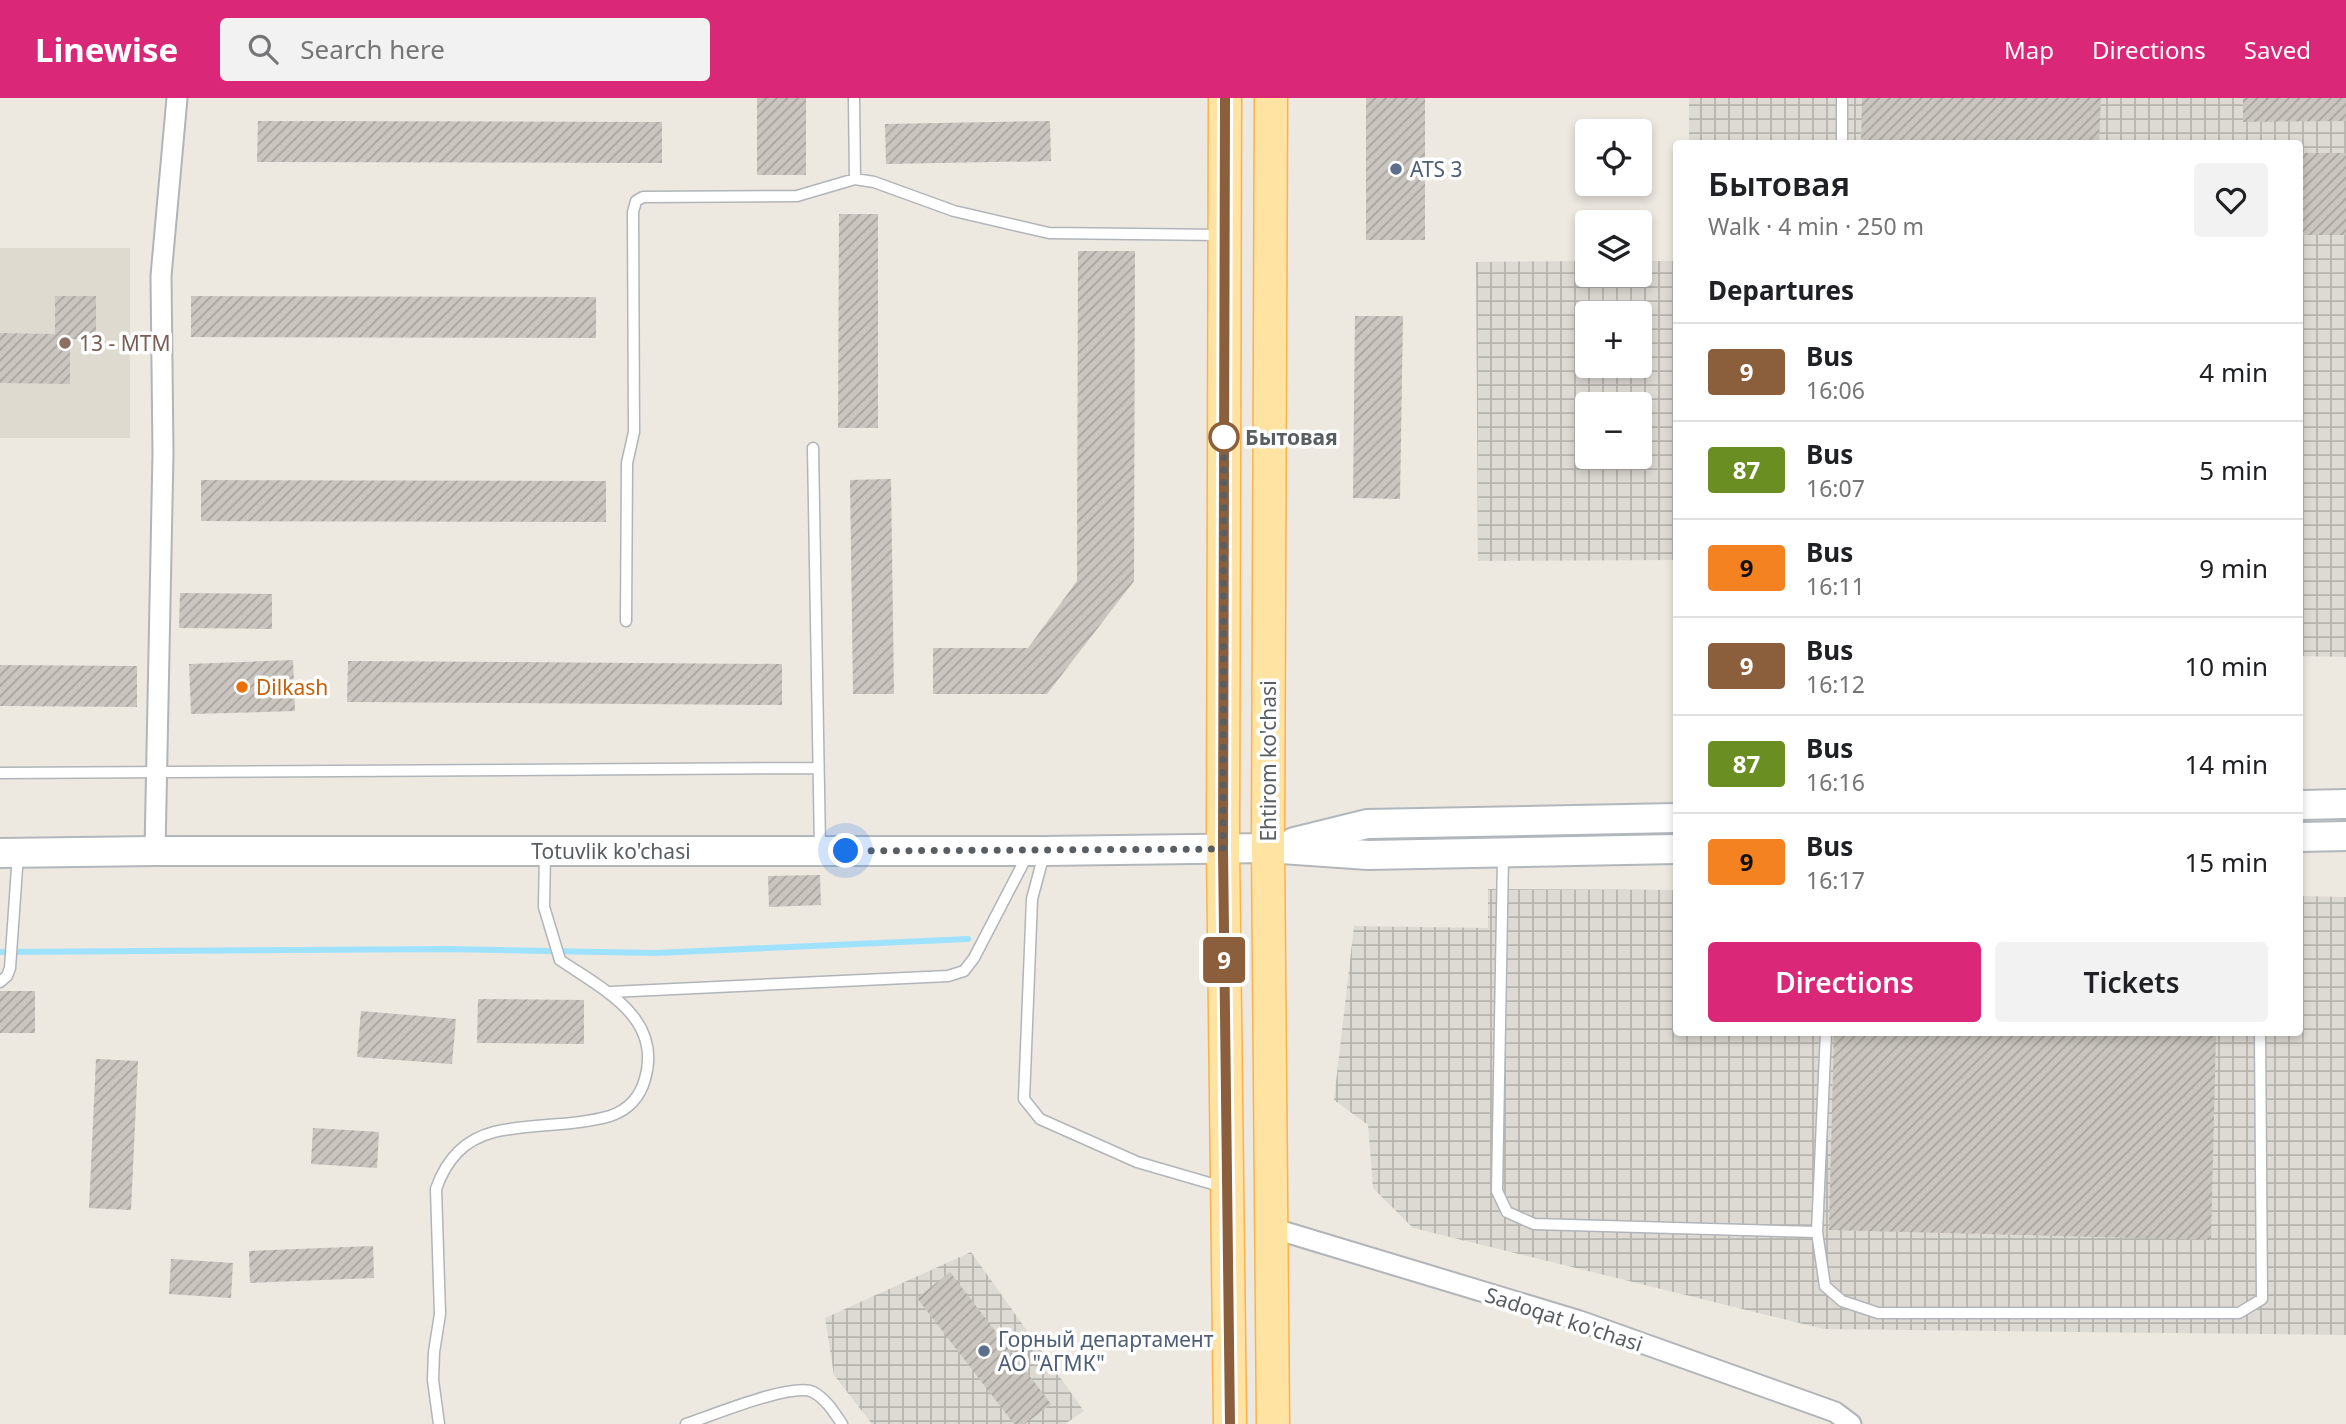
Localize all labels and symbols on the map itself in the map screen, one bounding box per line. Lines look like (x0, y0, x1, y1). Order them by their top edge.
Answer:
place label: ATS 3 (1410, 155, 1463, 183)
marker: ATS 3 (1388, 161, 1404, 177)
place label: 13 - MTM (79, 329, 170, 357)
marker: 13 - MTM (57, 335, 73, 351)
marker: Бытовая (1209, 422, 1239, 452)
place label: Бытовая (1245, 423, 1338, 451)
place label: Dilkash (256, 673, 328, 701)
marker: Dilkash (234, 679, 250, 695)
street label: Ehtirom ko'chasi (1254, 680, 1282, 842)
your location (828, 833, 863, 868)
street label: Totuvlik ko'chasi (531, 837, 691, 865)
line badge: 9 (1201, 937, 1247, 983)
street label: Sadoqat ko'chasi (1482, 1280, 1646, 1358)
place label: Горный департамент АО "АГМК" (998, 1325, 1214, 1377)
marker: Горный департамент АО "АГМК" (976, 1343, 992, 1359)

